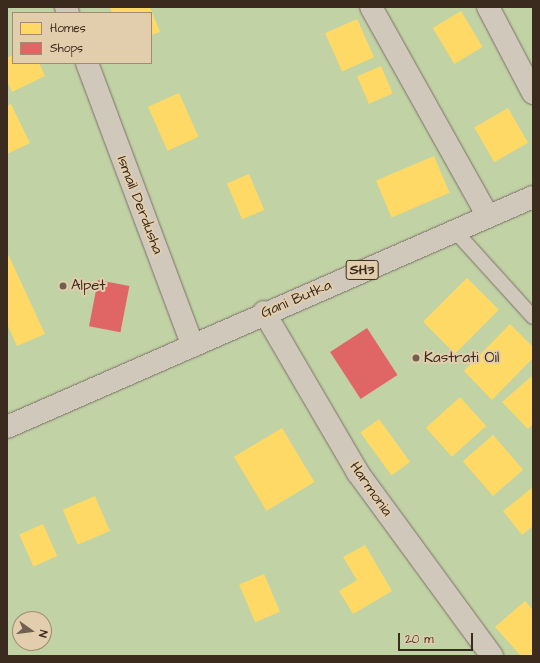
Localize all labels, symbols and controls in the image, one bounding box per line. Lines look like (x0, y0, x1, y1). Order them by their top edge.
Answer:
legend (12, 12, 152, 64)
text: Homes (50, 20, 86, 37)
text: Shops (50, 40, 83, 57)
street label: Ismail Derdusha (113, 153, 167, 257)
road number: SH3 (345, 258, 379, 282)
street label: Gani Butka (258, 276, 334, 322)
place label: Alpet (71, 277, 105, 295)
marker: Alpet (58, 281, 68, 291)
place label: Kastrati Oil (424, 349, 499, 367)
marker: Kastrati Oil (411, 353, 421, 363)
street label: Harmonia (346, 458, 396, 520)
north arrow (12, 611, 52, 651)
scale bar (400, 625, 475, 651)
text: N (35, 629, 51, 639)
text: 20 m (405, 631, 434, 648)

